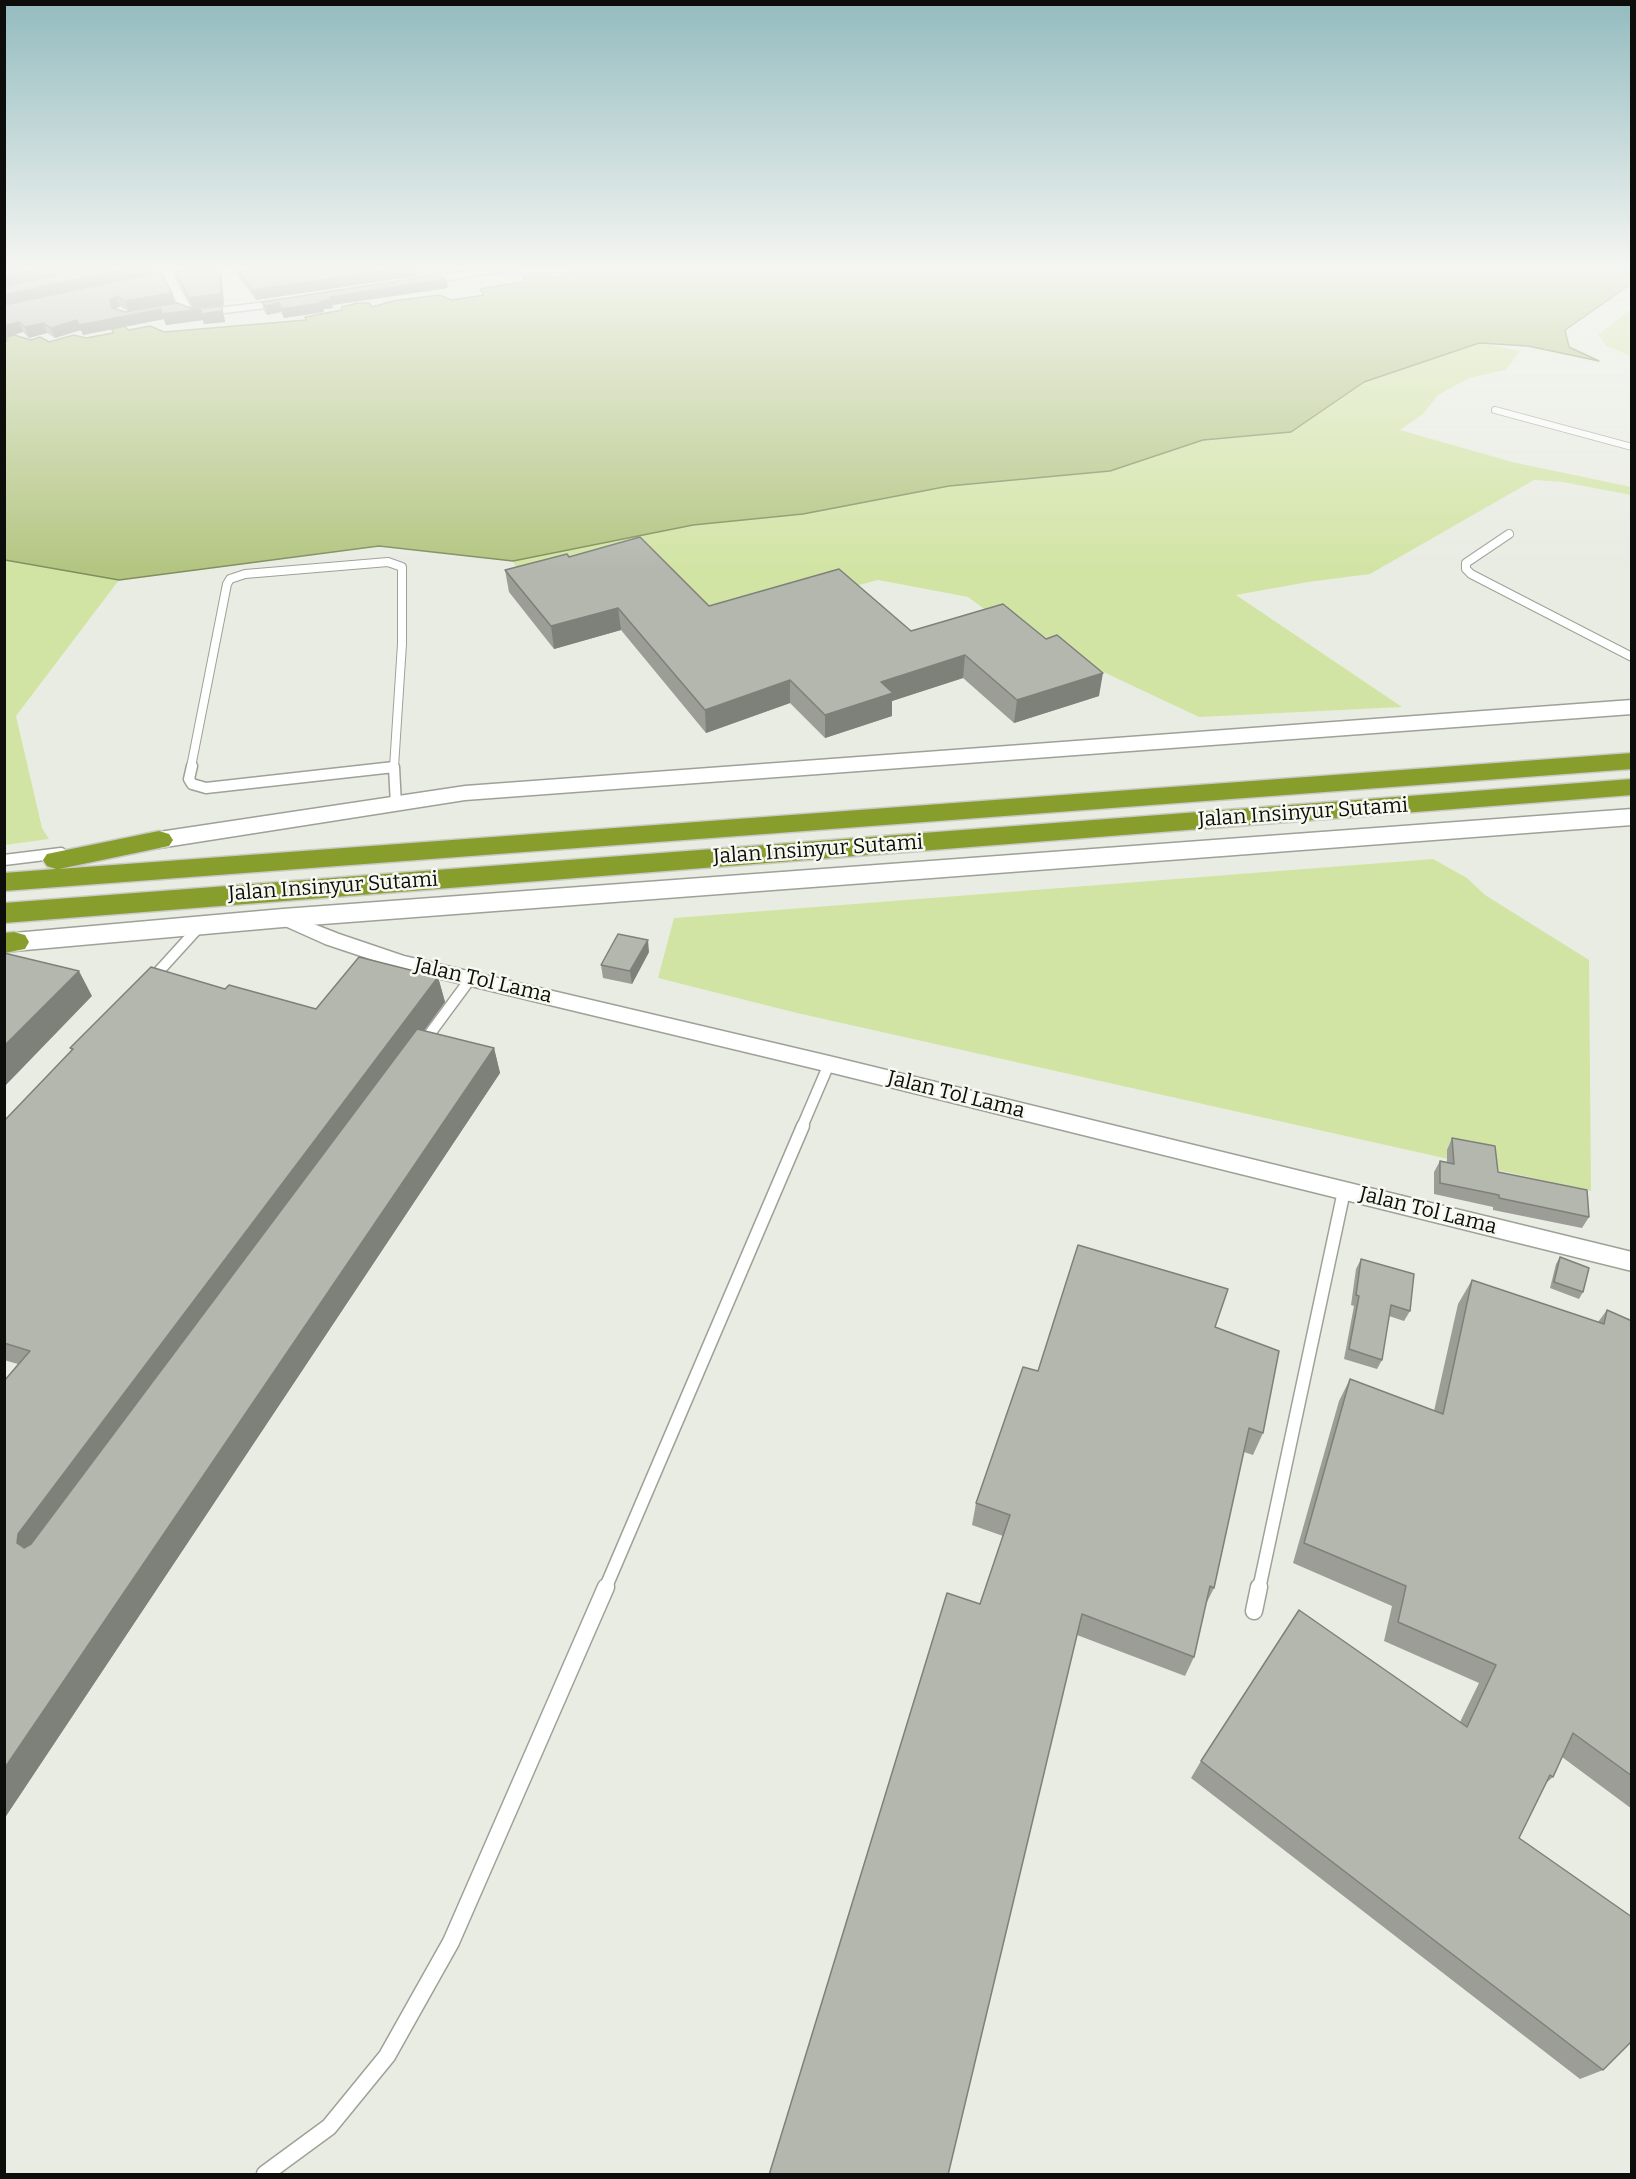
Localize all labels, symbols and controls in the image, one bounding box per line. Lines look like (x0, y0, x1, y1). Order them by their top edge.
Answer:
street label: Jalan Insinyur Sutami (1197, 793, 1409, 833)
street label: Jalan Insinyur Sutami (712, 830, 924, 870)
street label: Jalan Insinyur Sutami (227, 867, 439, 907)
street label: Jalan Tol Lama (412, 953, 554, 1009)
street label: Jalan Tol Lama (885, 1066, 1027, 1124)
street label: Jalan Tol Lama (1357, 1182, 1499, 1240)

